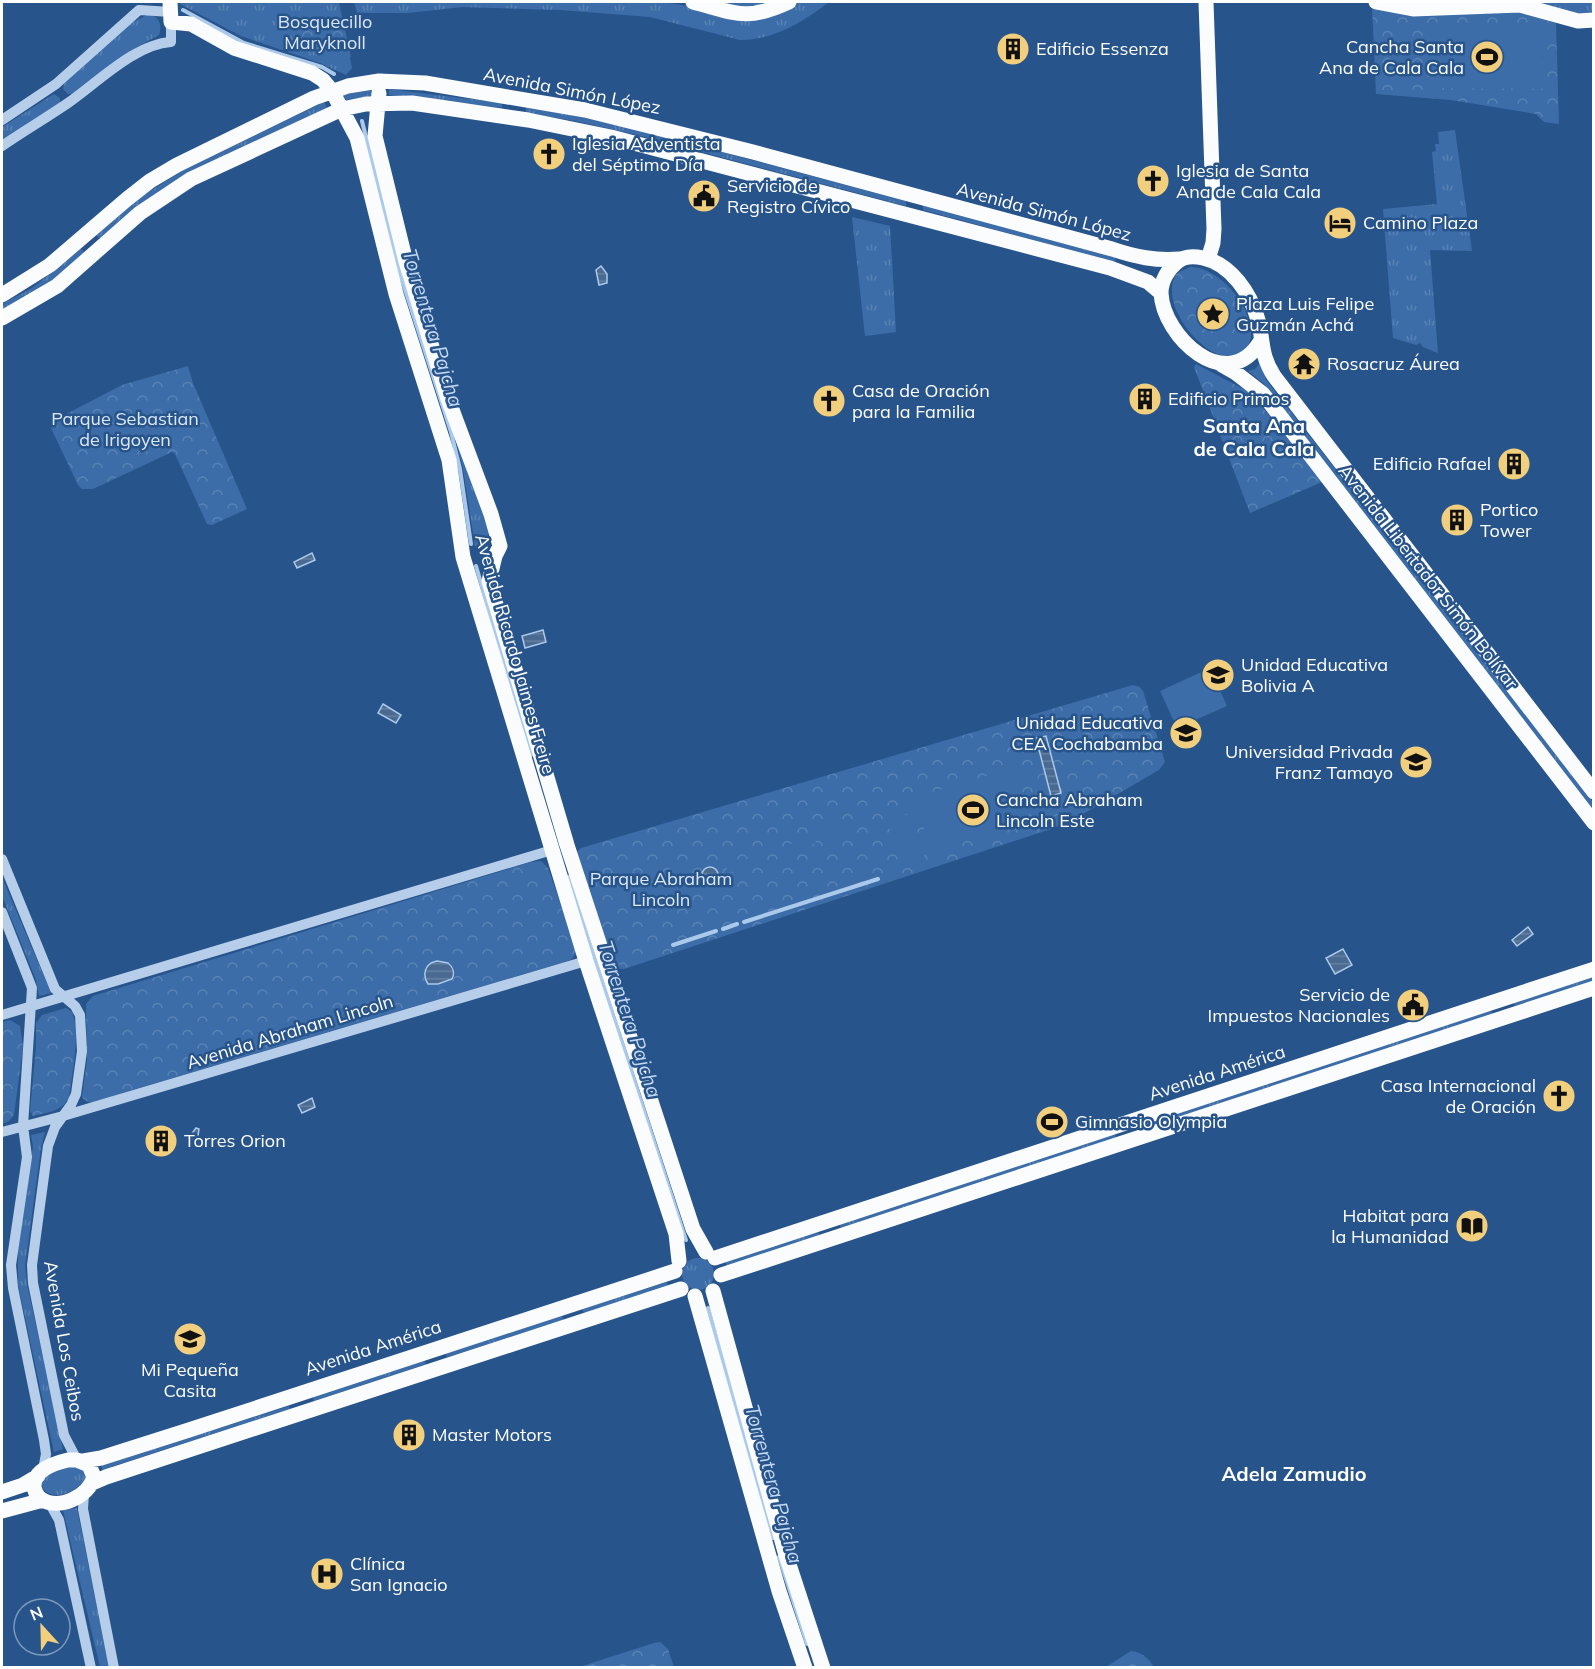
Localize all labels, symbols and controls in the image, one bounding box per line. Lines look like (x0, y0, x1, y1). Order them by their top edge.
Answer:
park label: Bosquecillo Maryknoll (278, 10, 372, 54)
building icon: Edificio Essenza (995, 31, 1031, 67)
place label: Cancha Santa Ana de Cala Cala (1319, 35, 1464, 79)
place label: Edificio Essenza (1036, 37, 1169, 60)
sports icon: Cancha Santa Ana de Cala Cala (1469, 39, 1505, 75)
street label: Avenida Simón López (482, 62, 663, 119)
place label: Iglesia Adventista del Séptimo Día (572, 132, 721, 176)
church icon: Iglesia Adventista del Séptimo Día (531, 136, 567, 172)
place label: Iglesia de Santa Ana de Cala Cala (1176, 159, 1321, 203)
church icon: Iglesia de Santa Ana de Cala Cala (1135, 163, 1171, 199)
place label: Servicio de Registro Cívico (727, 174, 850, 218)
street label: Avenida Simón López (954, 177, 1134, 246)
public building icon: Servicio de Registro Cívico (686, 178, 722, 214)
hotel icon: Camino Plaza (1322, 205, 1358, 241)
place label: Camino Plaza (1363, 211, 1478, 234)
water label: Torrentera Pajcha (398, 246, 469, 410)
place label: Plaza Luis Felipe Guzmán Achá (1236, 292, 1374, 336)
place icon: Plaza Luis Felipe Guzmán Achá (1195, 296, 1231, 332)
temple icon: Rosacruz Áurea (1286, 346, 1322, 382)
place label: Rosacruz Áurea (1327, 352, 1460, 375)
place label: Casa de Oración para la Familia (852, 379, 990, 423)
building icon: Edificio Primos (1127, 381, 1163, 417)
church icon: Casa de Oración para la Familia (811, 383, 847, 419)
place label: Edificio Primos (1168, 387, 1290, 410)
park label: Parque Sebastian de Irigoyen (51, 407, 199, 451)
district label: Santa Ana de Cala Cala (1193, 413, 1315, 461)
building icon: Edificio Rafael (1496, 446, 1532, 482)
place label: Edificio Rafael (1373, 452, 1491, 475)
street label: Avenida Libertador Simón Bolívar (1333, 460, 1524, 694)
place label: Portico Tower (1480, 498, 1538, 542)
building icon: Portico Tower (1439, 502, 1475, 538)
street label: Avenida Ricardo Jaimes Freire (470, 531, 561, 776)
place label: Unidad Educativa Bolivia A (1241, 653, 1388, 697)
school or university icon: Unidad Educativa Bolivia A (1200, 657, 1236, 693)
place label: Unidad Educativa CEA Cochabamba (1011, 711, 1163, 755)
school or university icon: Unidad Educativa CEA Cochabamba (1168, 715, 1204, 751)
place label: Universidad Privada Franz Tamayo (1225, 740, 1393, 784)
school or university icon: Universidad Privada Franz Tamayo (1398, 744, 1434, 780)
place label: Cancha Abraham Lincoln Este (996, 788, 1143, 832)
sports icon: Cancha Abraham Lincoln Este (955, 792, 991, 828)
park label: Parque Abraham Lincoln (590, 867, 732, 911)
water label: Torrentera Pajcha (593, 937, 668, 1101)
place label: Servicio de Impuestos Nacionales (1208, 983, 1390, 1027)
public building icon: Servicio de Impuestos Nacionales (1395, 987, 1431, 1023)
street label: Avenida Abraham Lincoln (184, 989, 396, 1074)
street label: Avenida América (1146, 1040, 1288, 1105)
place label: Casa Internacional de Oración (1381, 1074, 1536, 1118)
church icon: Casa Internacional de Oración (1541, 1078, 1577, 1114)
sports icon: Gimnasio Olympia (1034, 1104, 1070, 1140)
place label: Gimnasio Olympia (1075, 1110, 1227, 1133)
building icon: Torres Orion (143, 1123, 179, 1159)
place label: Torres Orion (184, 1129, 286, 1152)
place label: Habitat para la Humanidad (1331, 1204, 1449, 1248)
library icon: Habitat para la Humanidad (1454, 1208, 1490, 1244)
street label: Avenida Los Ceibos (39, 1259, 90, 1423)
street label: Avenida América (302, 1315, 444, 1380)
school or university icon: Mi Pequeña Casita (172, 1321, 208, 1357)
place label: Mi Pequeña Casita (141, 1358, 239, 1402)
water label: Torrentera Pajcha (740, 1402, 809, 1566)
building icon: Master Motors (391, 1417, 427, 1453)
place label: Master Motors (432, 1423, 552, 1446)
district label: Adela Zamudio (1221, 1461, 1367, 1486)
place label: Clínica San Ignacio (350, 1552, 448, 1596)
hospital icon: Clínica San Ignacio (309, 1556, 345, 1592)
north arrow (12, 1597, 72, 1657)
text: N (27, 1602, 46, 1625)

